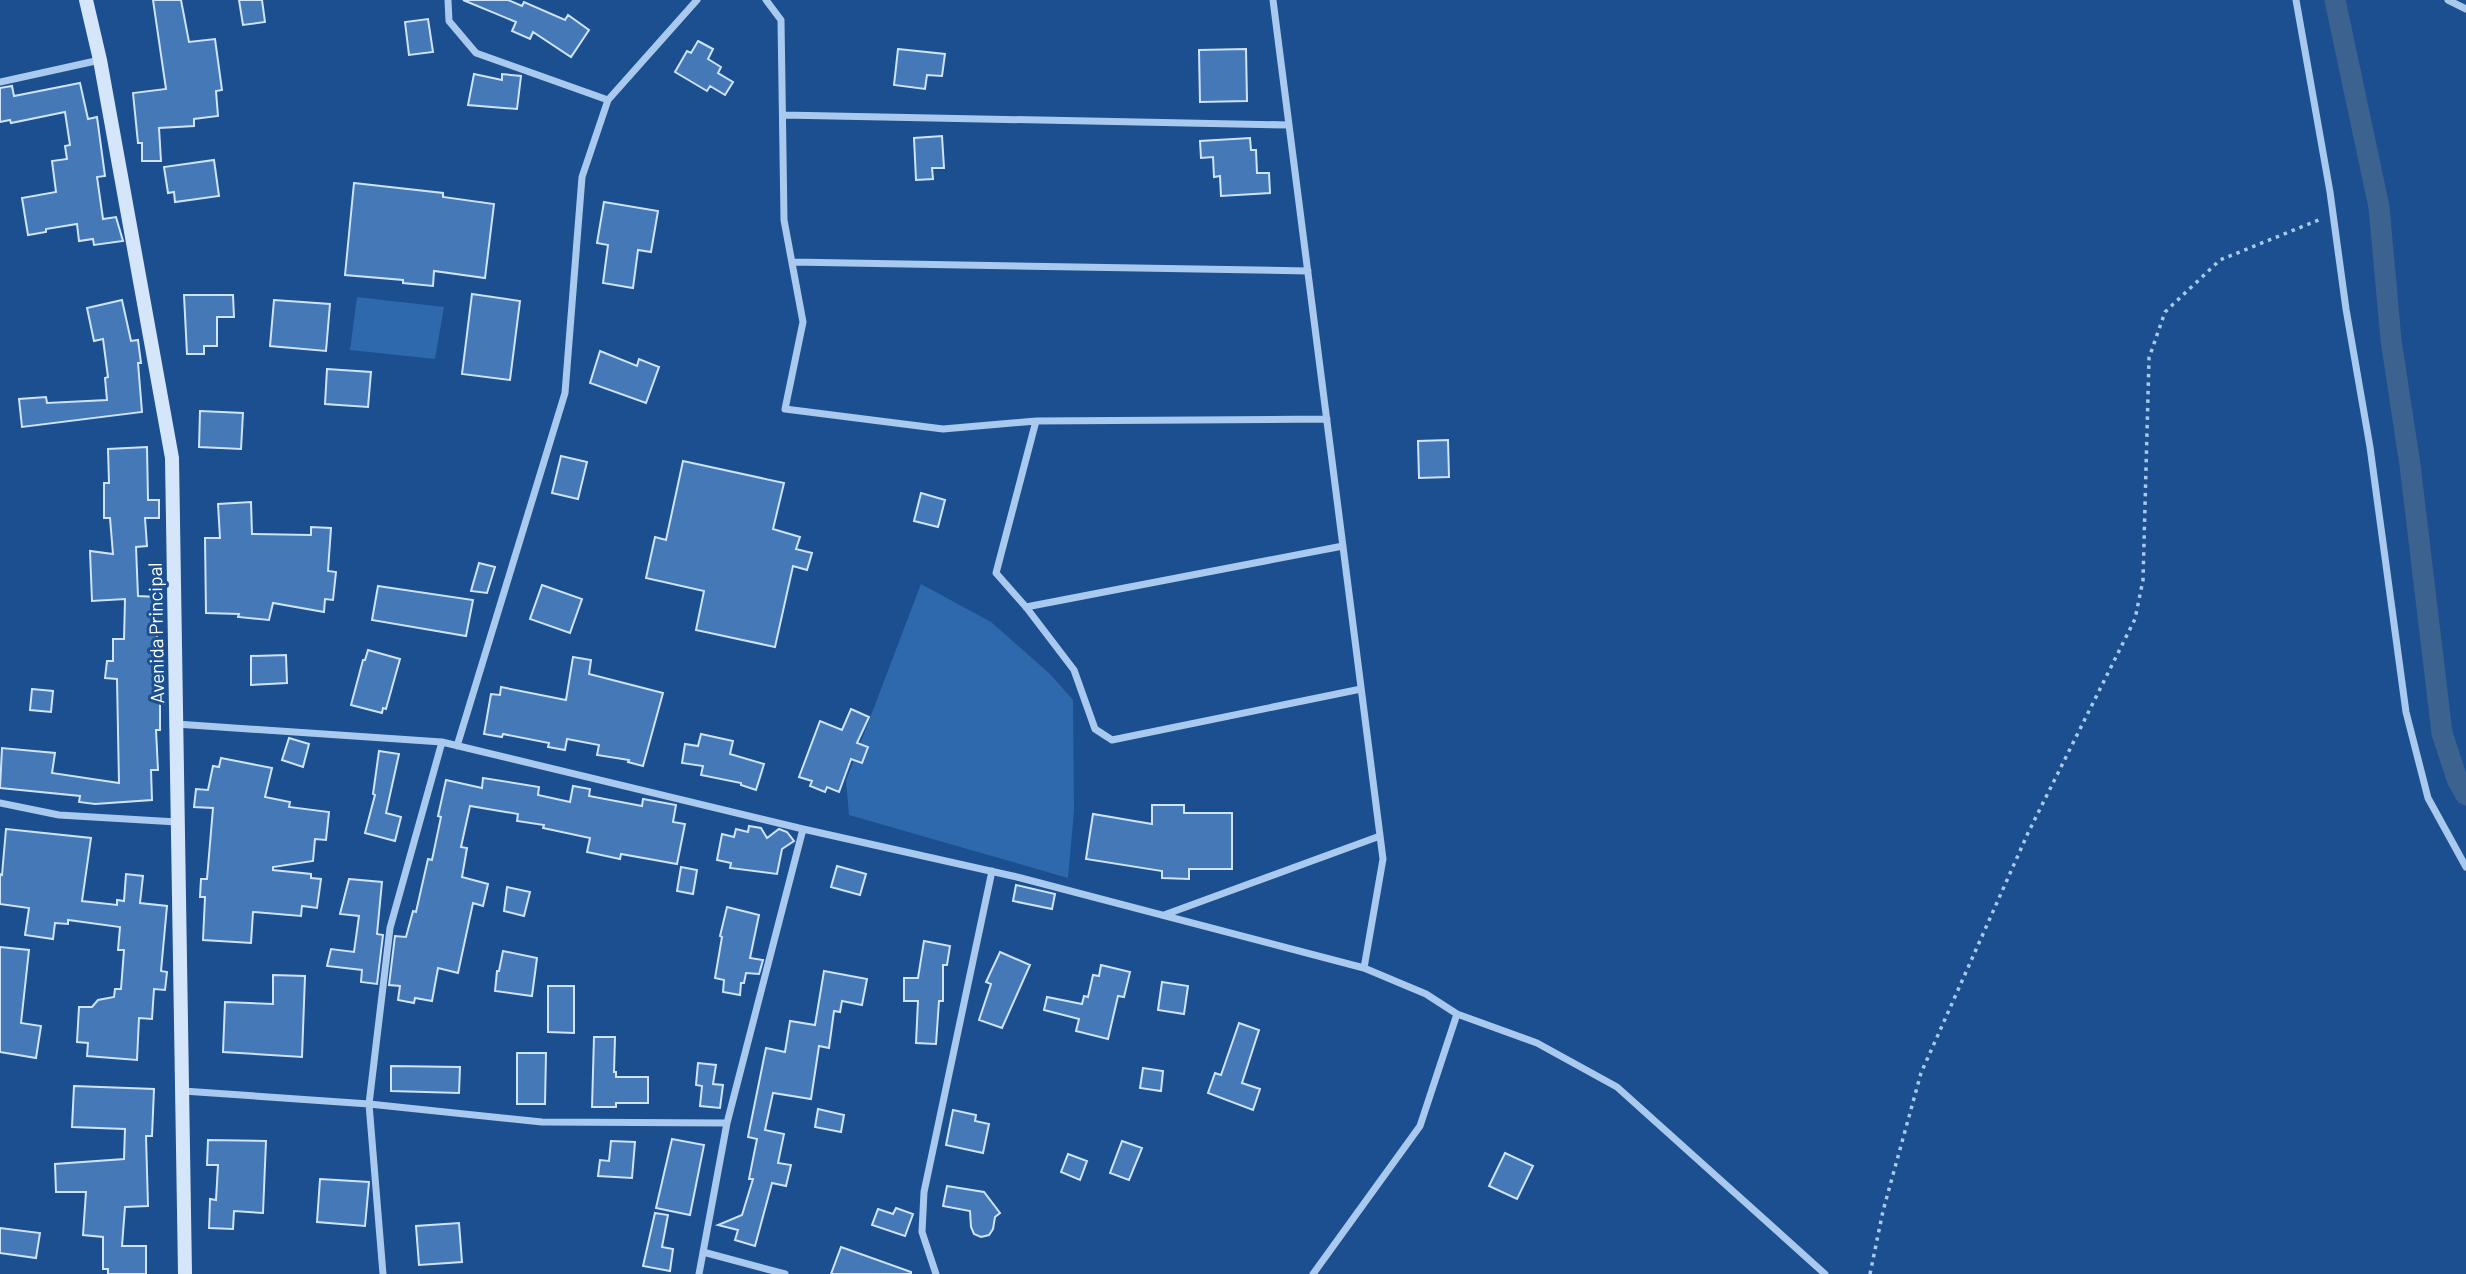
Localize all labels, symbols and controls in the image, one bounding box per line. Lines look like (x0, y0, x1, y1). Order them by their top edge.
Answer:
street label: Avenida Principal (143, 562, 168, 704)

